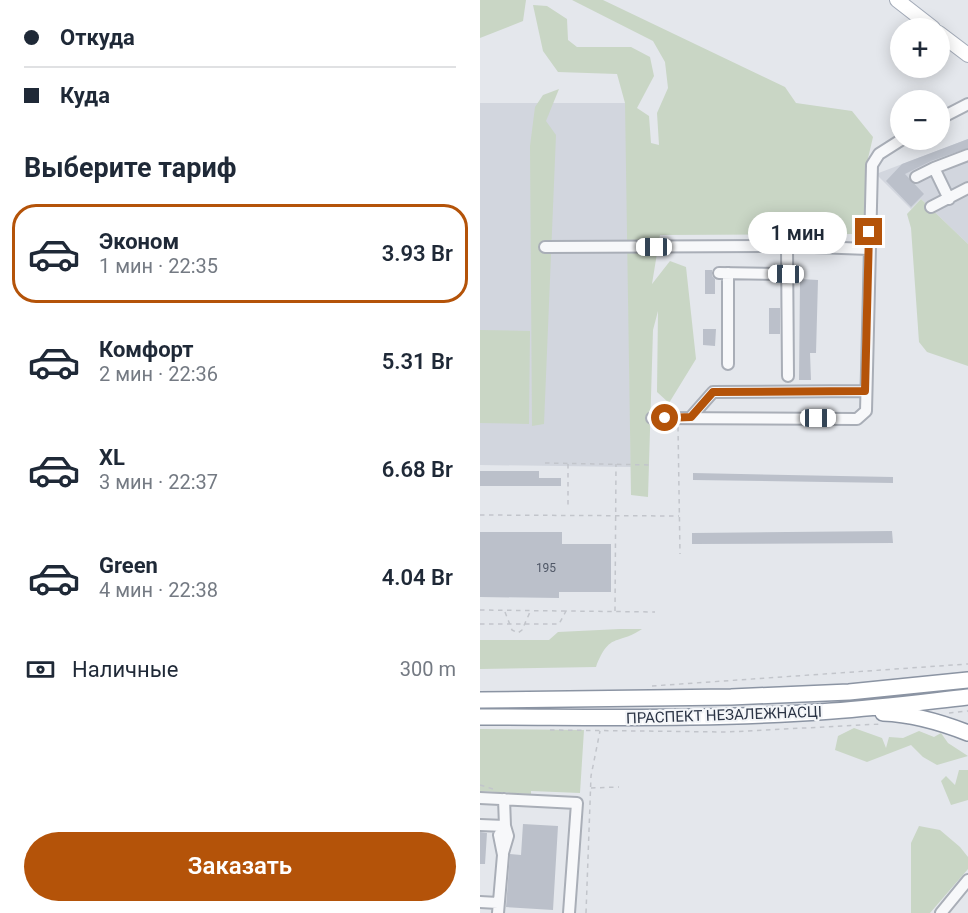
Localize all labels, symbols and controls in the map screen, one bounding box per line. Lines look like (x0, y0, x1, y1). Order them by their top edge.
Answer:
map controls (890, 18, 950, 150)
button: + (890, 18, 950, 78)
text: Откуда (60, 25, 135, 50)
text: Куда (60, 83, 110, 108)
button: − (890, 90, 950, 150)
text: Выберите тариф (24, 152, 236, 184)
callout: 1 мин (749, 211, 848, 253)
route end (855, 218, 882, 245)
text: 1 мин (770, 221, 825, 245)
icon: car (27, 227, 81, 281)
text: Эконом (99, 229, 179, 254)
car (636, 238, 672, 256)
text: 3.93 Br (382, 241, 453, 266)
text: 1 мин · 22:35 (99, 254, 218, 278)
car (768, 265, 804, 283)
icon: car (27, 335, 81, 389)
text: Комфорт (99, 337, 194, 362)
text: 5.31 Br (382, 349, 453, 374)
text: 2 мин · 22:36 (99, 362, 218, 386)
route start (651, 404, 678, 431)
car (800, 409, 836, 427)
icon: car (27, 443, 81, 497)
text: XL (99, 445, 125, 470)
text: 6.68 Br (382, 457, 453, 482)
text: 3 мин · 22:37 (99, 470, 218, 494)
icon: car (27, 551, 81, 605)
text: Green (99, 553, 158, 578)
house number: 195 (536, 561, 556, 575)
text: 4.04 Br (382, 565, 453, 590)
text: 4 мин · 22:38 (99, 578, 218, 602)
icon: cash (24, 653, 57, 686)
text: Наличные (72, 657, 178, 682)
text: 300 m (400, 657, 456, 681)
street label: ПРАСПЕКТ НЕЗАЛЕЖНАСЦІ (626, 703, 822, 727)
button: Заказать (24, 832, 456, 901)

